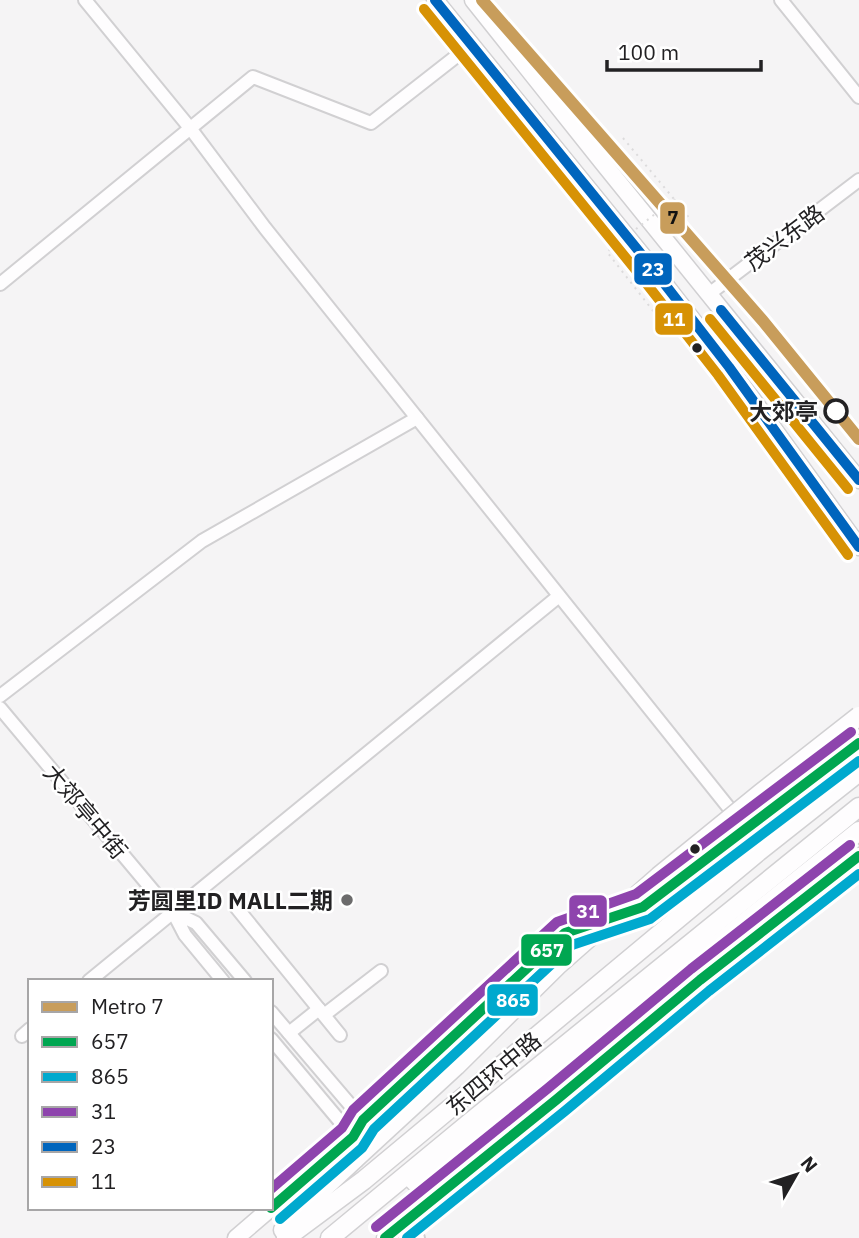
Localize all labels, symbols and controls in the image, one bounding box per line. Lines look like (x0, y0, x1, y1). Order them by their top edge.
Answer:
scale bar (607, 28, 761, 72)
text: 100 m (618, 38, 679, 66)
street label: 茂兴东路 (738, 197, 830, 277)
line badge: 7 (659, 201, 686, 235)
text: 7 (667, 205, 679, 229)
line badge: 23 (633, 252, 673, 286)
text: 23 (642, 257, 664, 281)
line badge: 11 (654, 302, 694, 336)
text: 11 (663, 307, 686, 331)
unlabelled marker (690, 341, 704, 355)
place label: 大郊亭 (749, 396, 818, 426)
marker: 大郊亭 (824, 399, 848, 423)
street label: 大郊亭中街 (38, 757, 134, 865)
unlabelled marker (688, 842, 702, 856)
place label: 芳圆里ID MALL二期 (128, 885, 333, 915)
marker: 芳圆里ID MALL二期 (339, 892, 355, 908)
line badge: 31 (568, 894, 608, 928)
text: 31 (577, 899, 600, 923)
line badge: 657 (520, 933, 573, 967)
text: 657 (530, 938, 564, 962)
legend (28, 979, 273, 1210)
line badge: 865 (486, 983, 539, 1017)
text: 865 (496, 988, 530, 1012)
text: Metro 7 (91, 992, 164, 1020)
street label: 东四环中路 (439, 1025, 547, 1121)
text: 657 (91, 1027, 129, 1055)
text: 865 (91, 1062, 129, 1090)
text: 31 (91, 1097, 116, 1125)
text: 23 (91, 1132, 116, 1160)
north arrow (761, 1140, 831, 1210)
text: N (796, 1151, 823, 1177)
text: 11 (91, 1167, 116, 1195)

